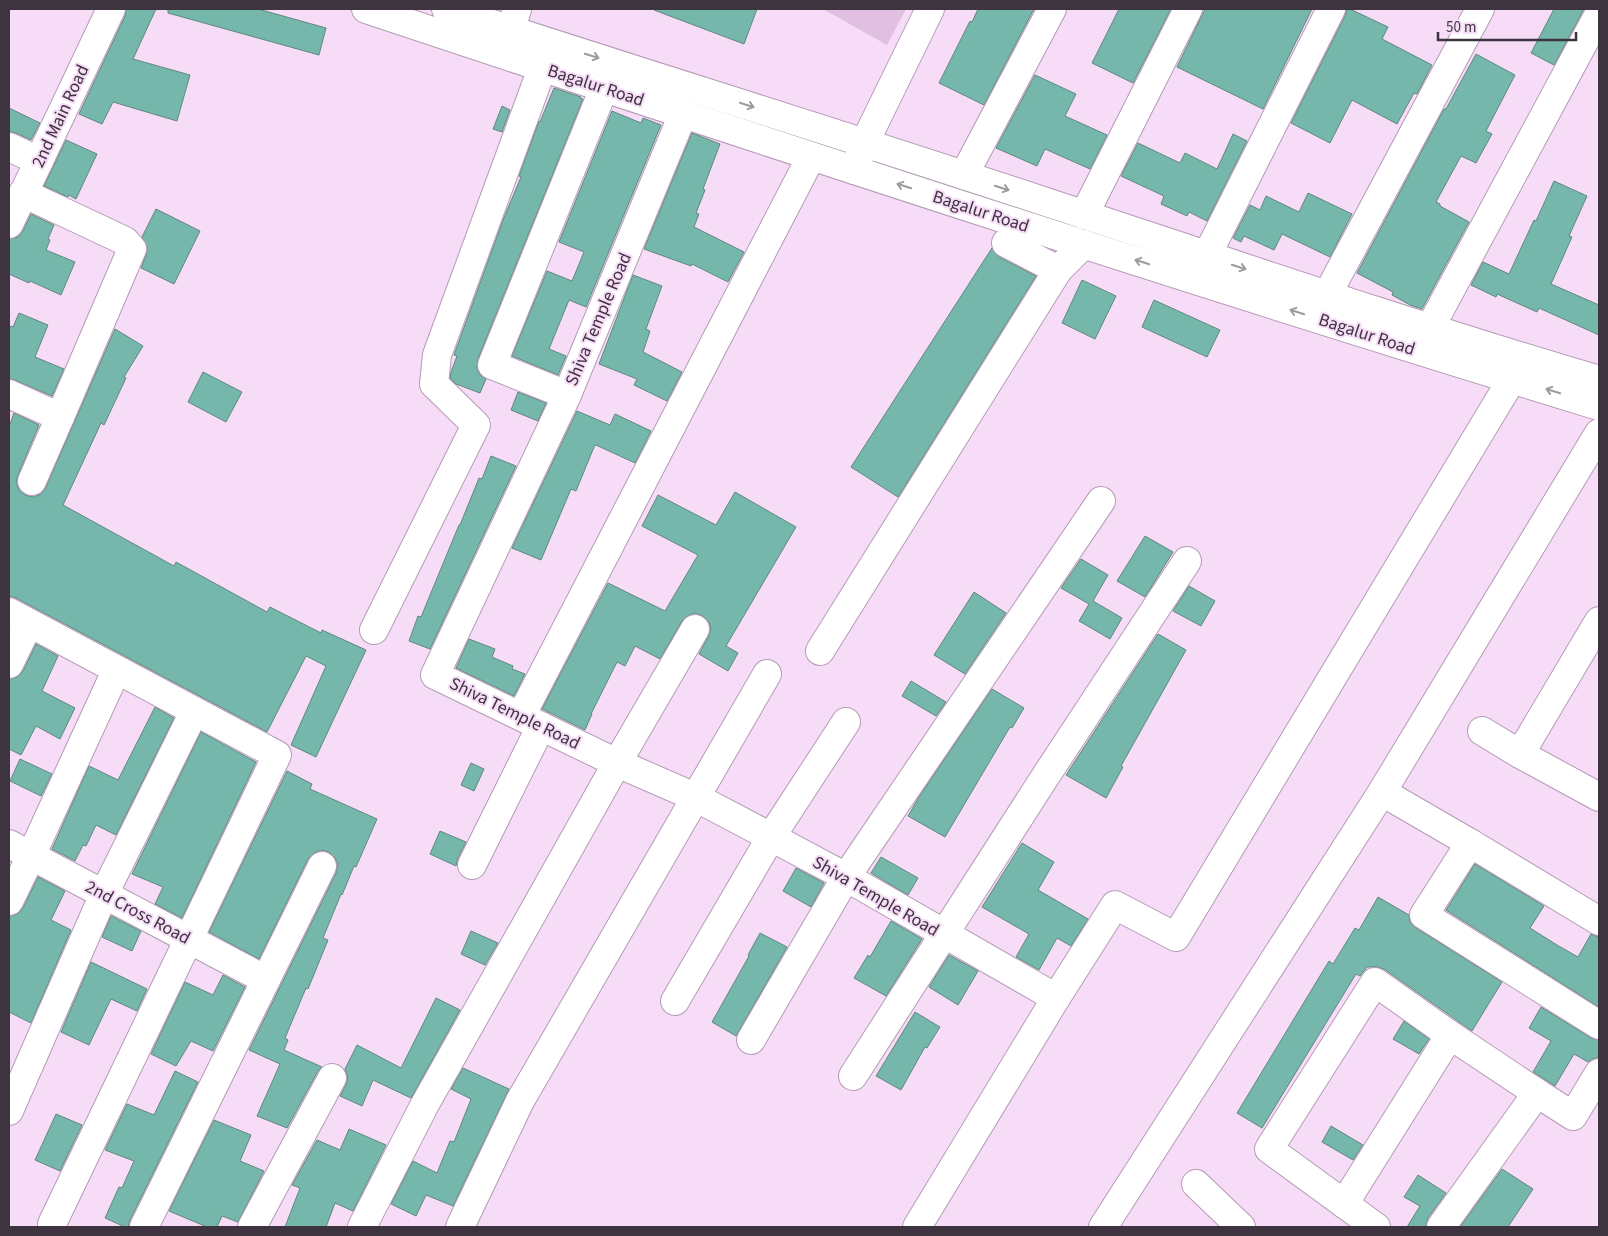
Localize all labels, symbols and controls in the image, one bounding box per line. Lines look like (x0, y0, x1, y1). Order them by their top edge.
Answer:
scale bar (1438, 10, 1576, 42)
text: 50 m (1446, 17, 1476, 38)
one-way arrow (584, 51, 600, 61)
street label: Bagalur Road (544, 58, 647, 113)
street label: 2nd Main Road (26, 61, 95, 172)
one-way arrow (739, 101, 754, 110)
one-way arrow (897, 181, 913, 190)
one-way arrow (993, 183, 1009, 193)
street label: Bagalur Road (929, 184, 1032, 239)
street label: Shiva Temple Road (559, 249, 638, 390)
one-way arrow (1135, 257, 1151, 267)
one-way arrow (1230, 263, 1246, 272)
one-way arrow (1290, 306, 1306, 316)
street label: Bagalur Road (1315, 307, 1418, 362)
one-way arrow (1545, 386, 1561, 396)
street label: Shiva Temple Road (445, 671, 584, 756)
street label: Shiva Temple Road (808, 850, 944, 943)
street label: 2nd Cross Road (81, 874, 195, 951)

